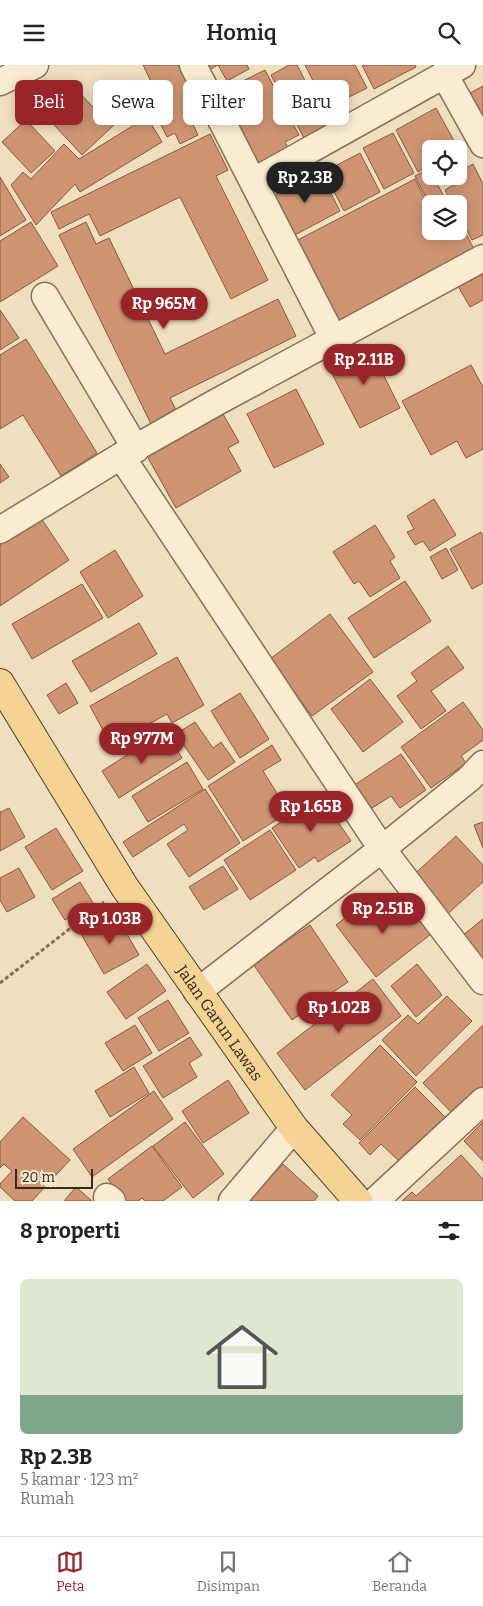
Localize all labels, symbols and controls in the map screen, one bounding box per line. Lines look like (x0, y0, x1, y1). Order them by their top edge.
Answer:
icon: menu (20, 19, 48, 47)
text: Homiq (206, 19, 277, 46)
icon: search (435, 19, 463, 47)
chip: Beli (15, 80, 83, 125)
chip: Sewa (93, 80, 173, 125)
chip: Filter (183, 80, 263, 125)
chip: Baru (273, 80, 349, 125)
map controls (422, 140, 467, 240)
button: locate (422, 140, 467, 185)
pin: Rp 2.3B (259, 161, 351, 204)
text: Rp 2.3B (277, 168, 333, 187)
button: layers (422, 195, 467, 240)
pin: Rp 965M (118, 287, 210, 330)
text: Rp 965M (132, 294, 196, 313)
pin: Rp 2.11B (312, 343, 416, 386)
text: Rp 2.11B (334, 350, 394, 369)
pin: Rp 977M (96, 723, 188, 765)
text: Rp 977M (110, 729, 174, 748)
pin: Rp 1.65B (259, 791, 363, 833)
text: Rp 1.65B (280, 797, 342, 816)
pin: Rp 2.51B (331, 893, 435, 935)
text: Rp 2.51B (352, 899, 414, 918)
pin: Rp 1.03B (58, 903, 162, 945)
text: Rp 1.03B (79, 909, 141, 928)
street label: Jalan Garun Lawas (172, 961, 267, 1084)
pin: Rp 1.02B (287, 991, 391, 1034)
text: Rp 1.02B (308, 998, 370, 1017)
scale bar (15, 1166, 92, 1189)
text: 20 m (22, 1169, 55, 1186)
icon: filters (435, 1217, 463, 1245)
text: 8 properti (20, 1218, 120, 1244)
icon: home (197, 1312, 287, 1402)
text: Rp 2.3B (20, 1444, 92, 1470)
text: 5 kamar · 123 m² (20, 1470, 138, 1489)
text: Rumah (20, 1489, 74, 1508)
tab: Peta (56, 1548, 85, 1595)
tab: Disimpan (197, 1548, 260, 1595)
tab: Beranda (372, 1548, 427, 1595)

